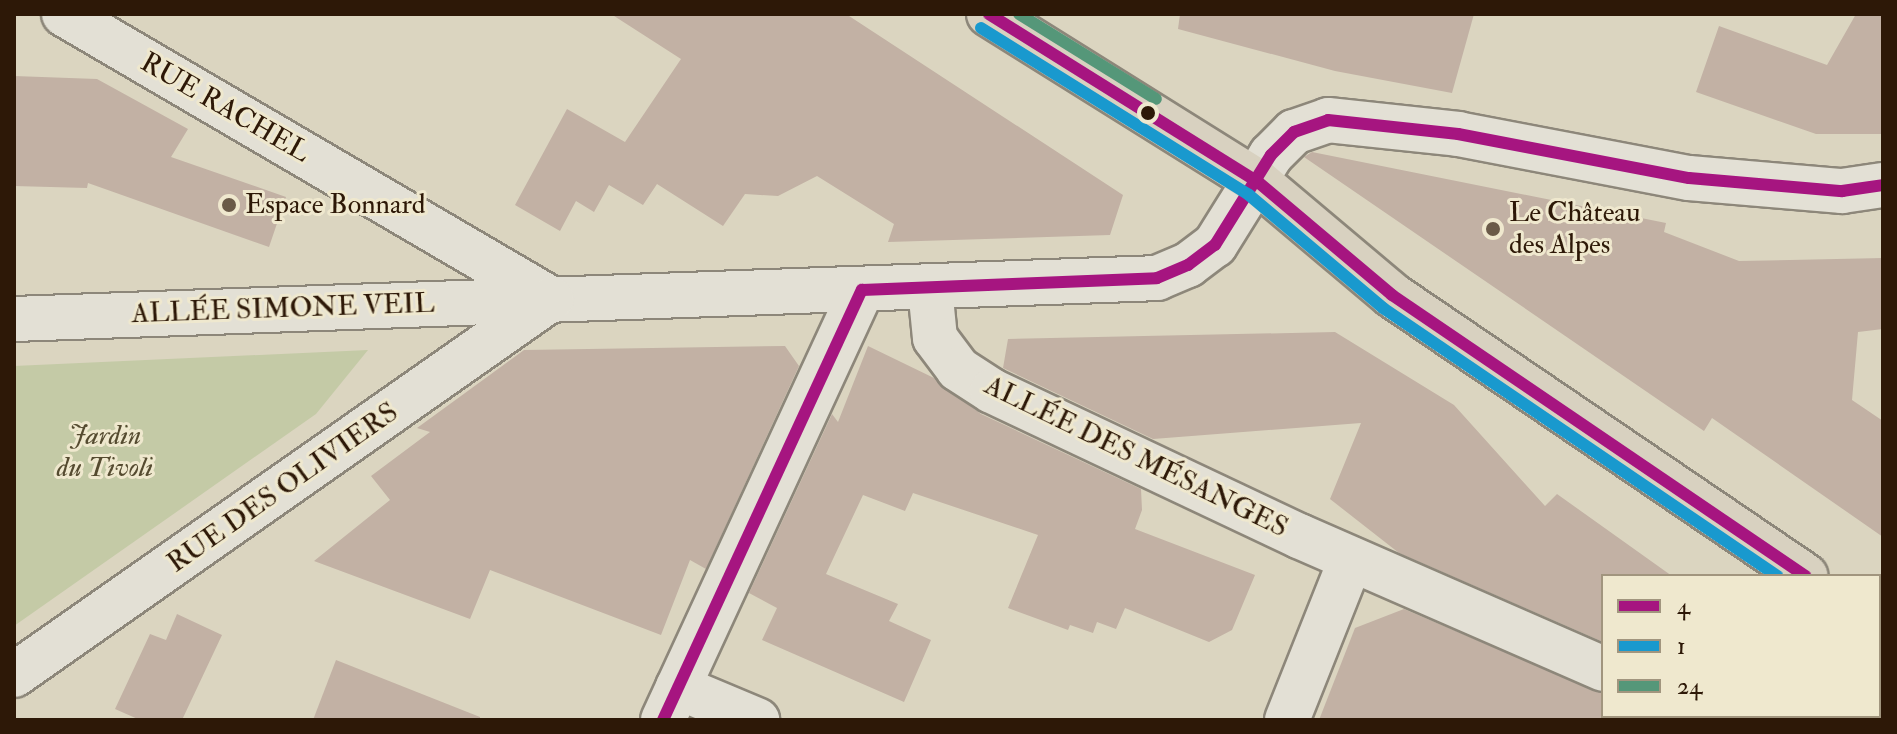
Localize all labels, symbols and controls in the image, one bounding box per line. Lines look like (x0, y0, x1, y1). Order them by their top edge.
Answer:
street label: RUE RACHEL (134, 46, 316, 170)
unlabelled marker (1140, 105, 1156, 121)
place label: Espace Bonnard (245, 188, 426, 222)
marker: Espace Bonnard (220, 196, 238, 214)
place label: Le Château des Alpes (1509, 196, 1640, 262)
marker: Le Château des Alpes (1484, 220, 1502, 238)
street label: ALLÉE SIMONE VEIL (131, 287, 435, 331)
street label: ALLÉE DES MÉSANGES (979, 369, 1293, 545)
street label: RUE DES OLIVIERS (161, 396, 405, 580)
park label: Jardin du Tivoli (57, 419, 153, 485)
legend (1601, 574, 1881, 718)
text: 4 (1677, 591, 1690, 622)
text: 1 (1677, 631, 1686, 662)
text: 24 (1677, 671, 1702, 702)

